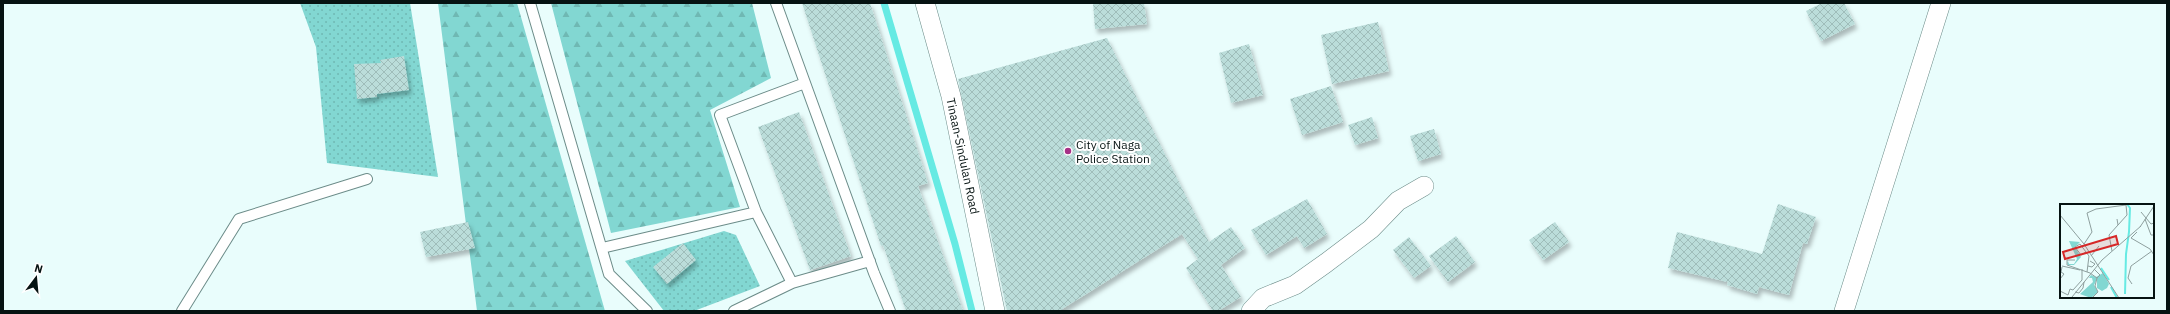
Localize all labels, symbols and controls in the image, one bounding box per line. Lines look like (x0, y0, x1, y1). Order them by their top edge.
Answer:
street label: Tinaan-Sindulan Road (943, 97, 983, 215)
place label: City of Naga Police Station (1076, 137, 1150, 166)
marker: City of Naga Police Station (1063, 146, 1073, 156)
inset map (2060, 204, 2154, 298)
north arrow (16, 258, 56, 298)
text: N (33, 261, 45, 276)

